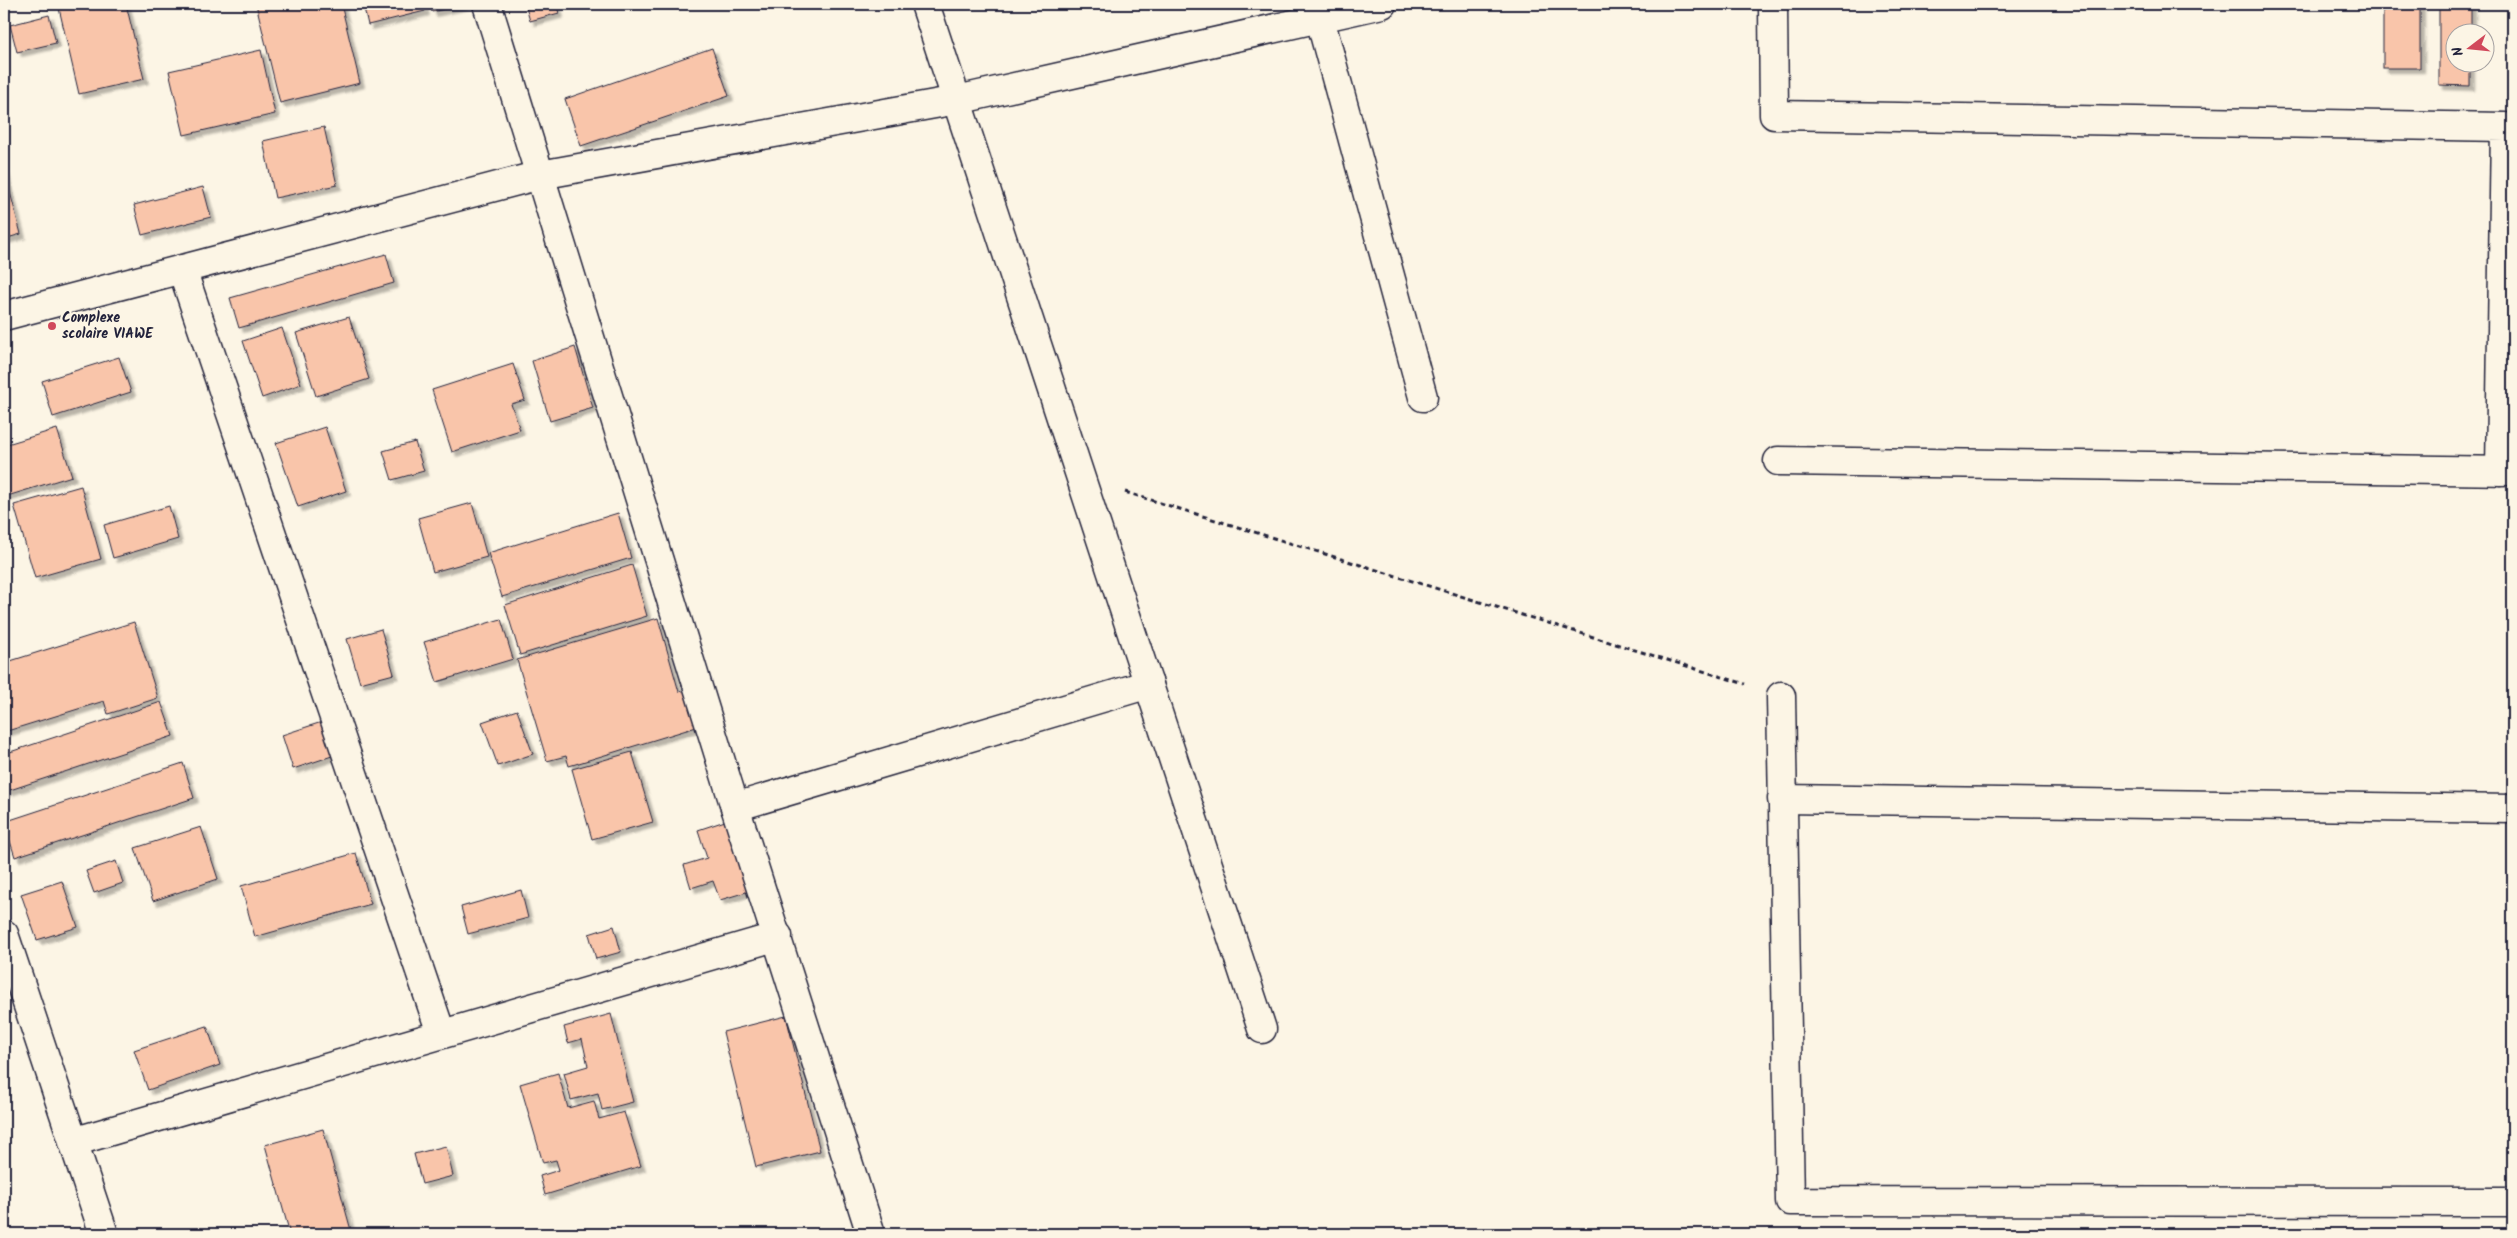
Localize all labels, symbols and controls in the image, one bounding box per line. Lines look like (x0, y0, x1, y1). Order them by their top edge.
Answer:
north arrow (2444, 22, 2494, 72)
text: N (2447, 44, 2470, 59)
place label: Complexe scolaire VIAWE (62, 307, 154, 345)
marker: Complexe scolaire VIAWE (46, 320, 58, 332)

